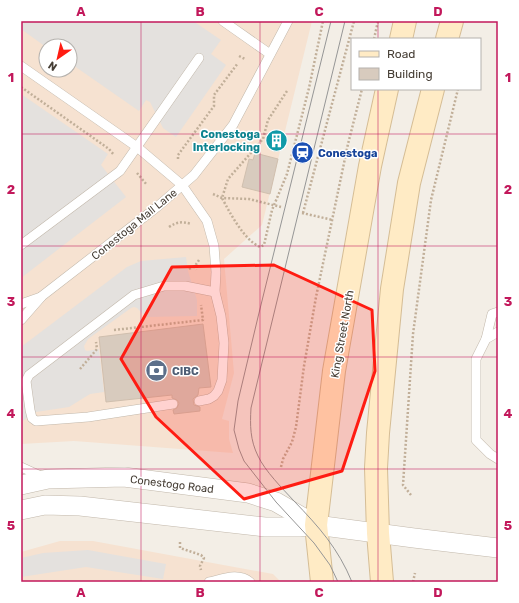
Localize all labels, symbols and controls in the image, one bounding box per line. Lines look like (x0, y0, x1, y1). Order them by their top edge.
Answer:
text: A (76, 4, 86, 19)
text: B (195, 4, 205, 19)
text: C (314, 4, 324, 19)
text: D (433, 4, 443, 19)
north arrow (38, 38, 78, 78)
legend (351, 38, 481, 90)
text: Road (387, 47, 415, 61)
text: N (46, 58, 60, 73)
text: Building (387, 67, 433, 81)
text: 1 (8, 70, 14, 85)
text: 1 (505, 70, 511, 85)
building icon: Conestoga Interlocking (263, 127, 289, 153)
place label: Conestoga Interlocking (193, 128, 260, 154)
station icon: Conestoga (289, 140, 315, 166)
place label: Conestoga (318, 147, 377, 160)
text: 2 (7, 182, 15, 197)
text: 2 (504, 182, 512, 197)
street label: Conestoga Mall Lane (89, 186, 180, 263)
street label: King Street North (328, 289, 357, 379)
text: 3 (7, 294, 16, 309)
text: 3 (504, 294, 513, 309)
bank icon: CIBC (143, 358, 169, 384)
place label: CIBC (172, 365, 199, 378)
text: 4 (7, 406, 16, 421)
text: 4 (504, 406, 513, 421)
street label: Conestogo Road (129, 473, 215, 496)
text: 5 (7, 518, 15, 533)
text: 5 (504, 518, 512, 533)
text: A (76, 585, 86, 600)
text: B (195, 585, 205, 600)
text: C (314, 585, 324, 600)
text: D (433, 585, 443, 600)

